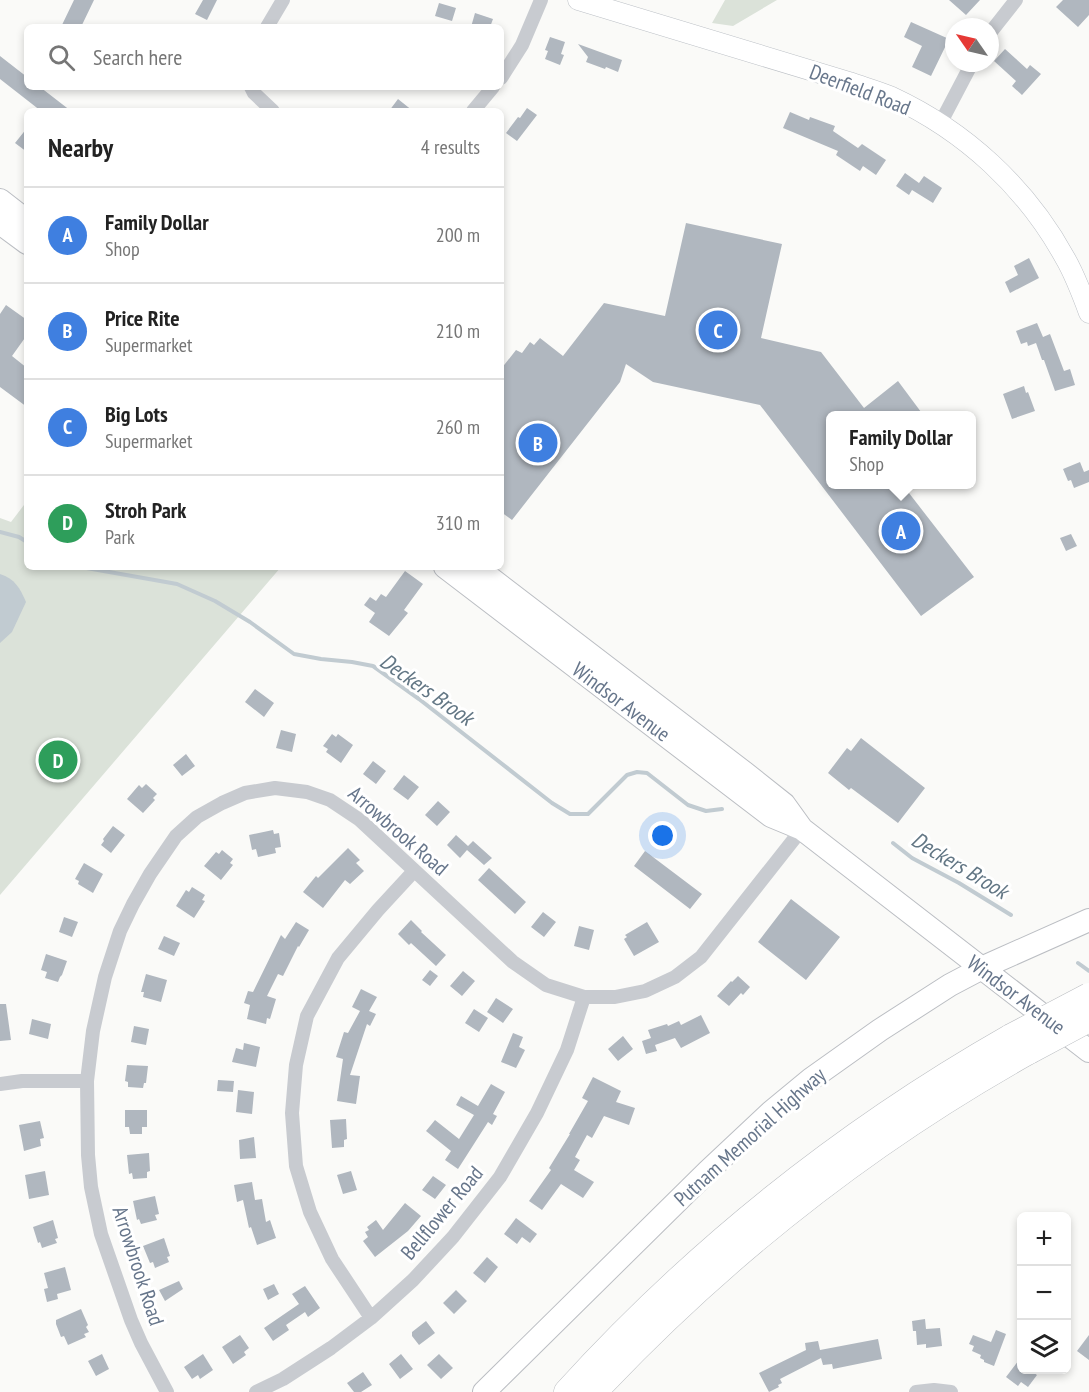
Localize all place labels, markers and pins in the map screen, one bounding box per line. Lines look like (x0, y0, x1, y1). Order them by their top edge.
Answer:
pin: C (698, 308, 738, 352)
pin: B (518, 420, 558, 466)
pin: A (882, 508, 920, 554)
pin: D (38, 738, 78, 783)

